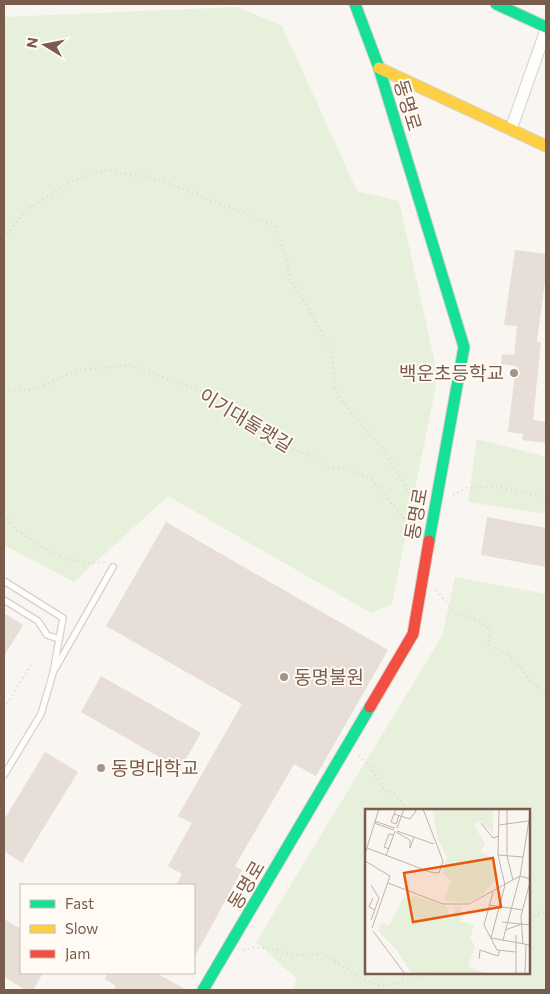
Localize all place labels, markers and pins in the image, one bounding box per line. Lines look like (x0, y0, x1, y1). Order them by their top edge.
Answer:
place label: 백운초등학교 (399, 361, 504, 384)
marker: 백운초등학교 (508, 367, 520, 379)
place label: 동명불원 (294, 665, 364, 688)
marker: 동명불원 (278, 671, 290, 683)
place label: 동명대학교 (111, 756, 198, 779)
marker: 동명대학교 (95, 762, 107, 774)

